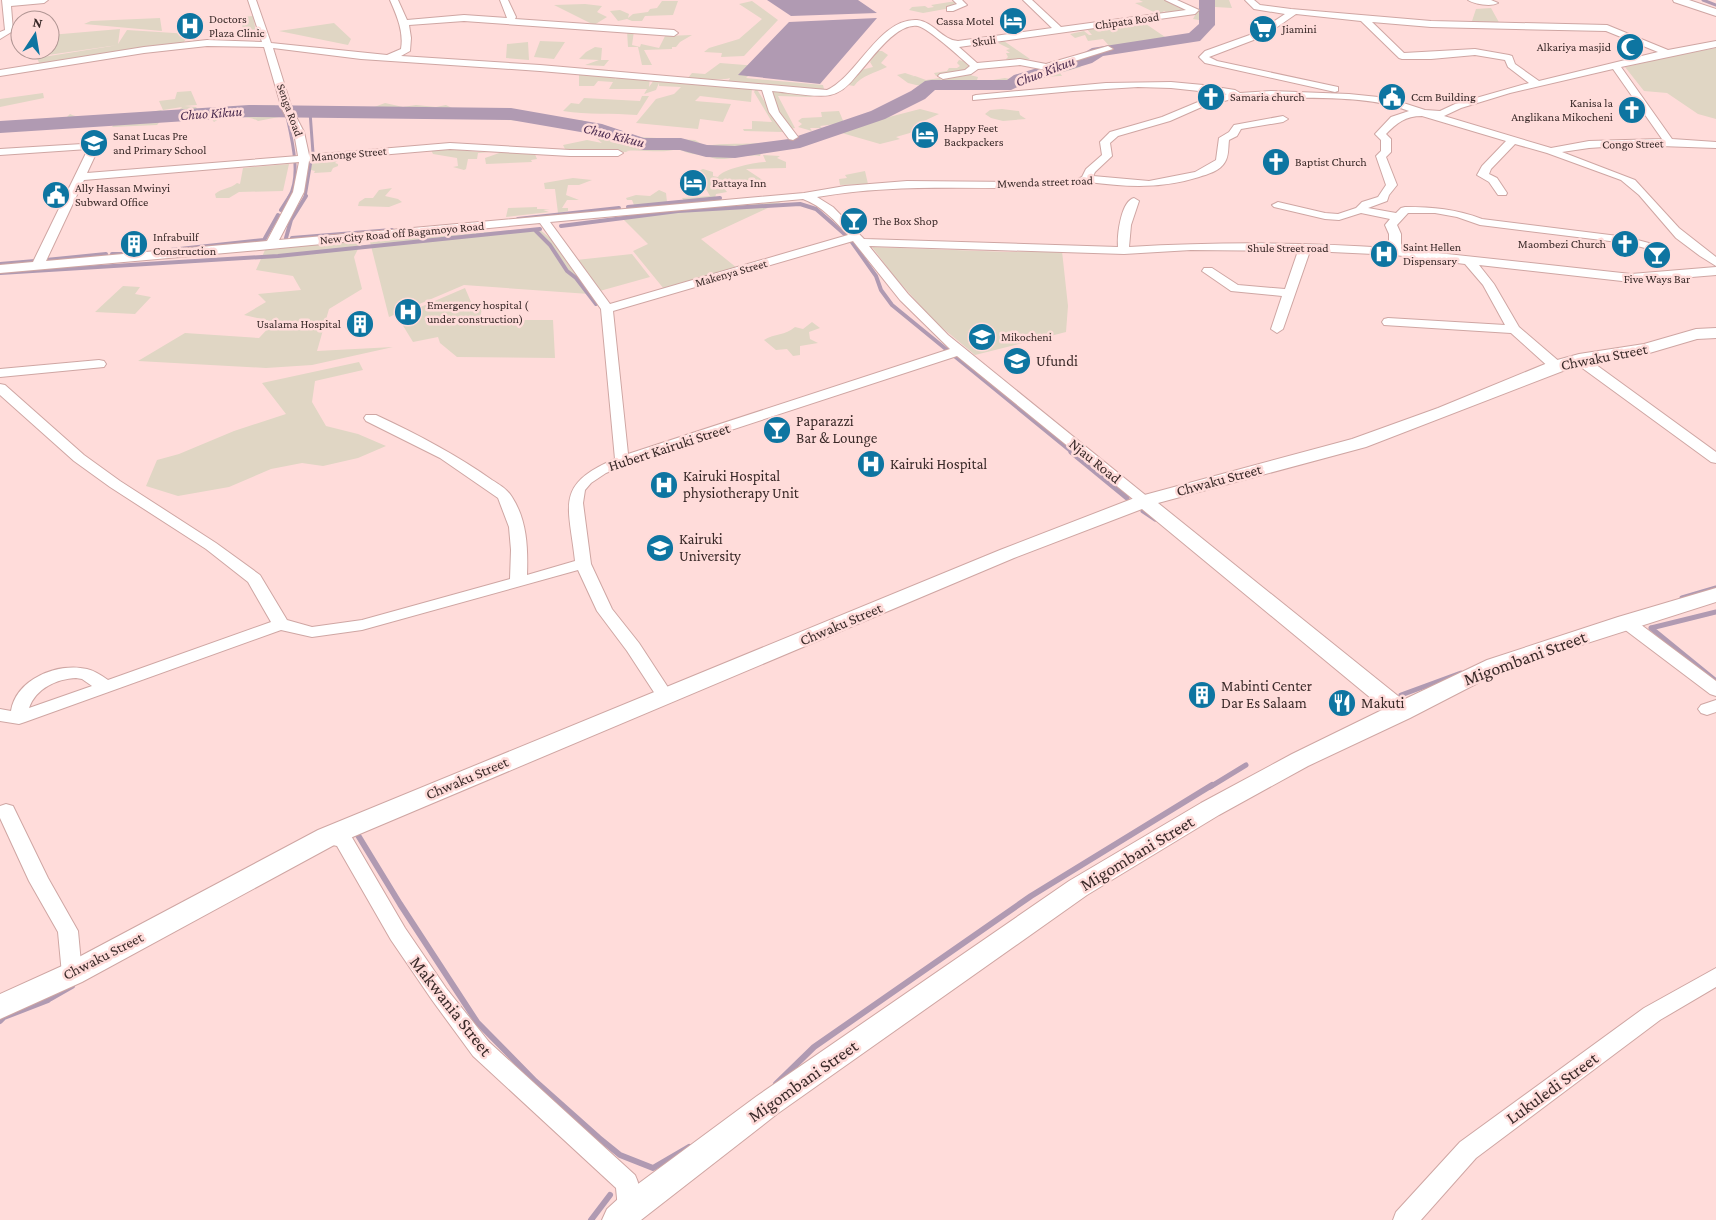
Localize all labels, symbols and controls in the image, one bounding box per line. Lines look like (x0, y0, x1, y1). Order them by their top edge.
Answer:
hotel icon: Cassa Motel (998, 6, 1028, 36)
street label: Chipata Road (1094, 9, 1161, 32)
north arrow (10, 10, 60, 60)
hospital icon: Doctors Plaza Clinic (175, 11, 205, 41)
place label: Doctors Plaza Clinic (209, 12, 265, 40)
text: N (31, 13, 44, 31)
place label: Cassa Motel (936, 14, 994, 28)
supermarket icon: Jiamini (1248, 14, 1278, 44)
place label: Jiamini (1281, 22, 1317, 36)
street label: Skuli (971, 32, 997, 50)
mosque icon: Alkariya masjid (1615, 32, 1645, 62)
place label: Alkariya masjid (1537, 40, 1612, 54)
water label: Chuo Kikuu (1013, 52, 1077, 90)
street label: Senga Road (274, 82, 306, 139)
church icon: Samaria church (1196, 82, 1226, 112)
public building icon: Ccm Building (1377, 82, 1407, 112)
place label: Samaria church (1230, 90, 1305, 104)
place label: Ccm Building (1411, 90, 1476, 104)
church icon: Kanisa la Anglikana Mikocheni (1617, 95, 1647, 125)
place label: Kanisa la Anglikana Mikocheni (1511, 96, 1613, 124)
water label: Chuo Kikuu (179, 103, 243, 123)
water label: Chuo Kikuu (582, 120, 646, 150)
hotel icon: Happy Feet Backpackers (910, 120, 940, 150)
place label: Happy Feet Backpackers (944, 121, 1004, 149)
school or university icon: Sanat Lucas Pre and Primary School (79, 128, 109, 158)
place label: Sanat Lucas Pre and Primary School (113, 129, 206, 157)
street label: Congo Street (1602, 136, 1665, 152)
street label: Manonge Street (311, 144, 388, 164)
church icon: Baptist Church (1261, 147, 1291, 177)
place label: Baptist Church (1295, 155, 1367, 169)
hotel icon: Pattaya Inn (678, 168, 708, 198)
street label: Mwenda street road (997, 173, 1094, 191)
place label: Pattaya Inn (712, 176, 767, 190)
public building icon: Ally Hassan Mwinyi Subward Office (41, 180, 71, 210)
place label: Ally Hassan Mwinyi Subward Office (75, 181, 170, 209)
bar icon: The Box Shop (839, 206, 869, 236)
place label: The Box Shop (873, 214, 938, 228)
street label: New City Road off Bagamoyo Road (319, 219, 485, 247)
building icon: Infrabuilf Construction (119, 229, 149, 259)
church icon: Maombezi Church (1610, 229, 1640, 259)
place label: Infrabuilf Construction (153, 230, 217, 258)
place label: Maombezi Church (1518, 237, 1607, 251)
hospital icon: Saint Hellen Dispensary (1369, 239, 1399, 269)
place label: Saint Hellen Dispensary (1403, 240, 1462, 268)
bar icon: Five Ways Bar (1642, 240, 1672, 270)
street label: Shule Street road (1247, 241, 1329, 255)
street label: Makenya Street (693, 256, 770, 290)
place label: Five Ways Bar (1624, 272, 1691, 286)
hospital icon: Emergency hospital ( under construction) (393, 297, 423, 327)
place label: Emergency hospital ( under construction) (427, 298, 529, 326)
building icon: Usalama Hospital (345, 309, 375, 339)
place label: Usalama Hospital (256, 317, 341, 331)
school or university icon: Mikocheni (967, 322, 997, 352)
place label: Mikocheni (1001, 330, 1052, 344)
street label: Chwaku Street (1559, 341, 1650, 373)
school or university icon: Ufundi (1002, 346, 1032, 376)
place label: Ufundi (1036, 353, 1078, 369)
place label: Paparazzi Bar & Lounge (796, 413, 878, 447)
bar icon: Paparazzi Bar & Lounge (762, 415, 792, 445)
street label: Hubert Kairuki Street (606, 419, 733, 474)
street label: Njau Road (1065, 435, 1124, 487)
hospital icon: Kairuki Hospital (856, 449, 886, 479)
place label: Kairuki Hospital (890, 456, 987, 473)
street label: Chwaku Street (1175, 461, 1264, 499)
place label: Kairuki Hospital physiotherapy Unit (683, 468, 800, 502)
hospital icon: Kairuki Hospital physiotherapy Unit (649, 470, 679, 500)
place label: Kairuki University (679, 531, 741, 565)
school or university icon: Kairuki University (645, 533, 675, 563)
street label: Chwaku Street (797, 599, 885, 649)
street label: Migombani Street (1461, 626, 1590, 689)
place label: Mabinti Center Dar Es Salaam (1221, 678, 1313, 711)
building icon: Mabinti Center Dar Es Salaam (1187, 680, 1217, 710)
restaurant icon: Makuti (1327, 688, 1357, 718)
place label: Makuti (1361, 695, 1404, 711)
street label: Chwaku Street (423, 753, 511, 803)
street label: Migombani Street (1076, 811, 1198, 895)
street label: Chwaku Street (60, 928, 147, 983)
street label: Makwania Street (406, 952, 497, 1061)
street label: Migombani Street (744, 1035, 862, 1126)
street label: Lukuledi Street (1502, 1047, 1603, 1128)

